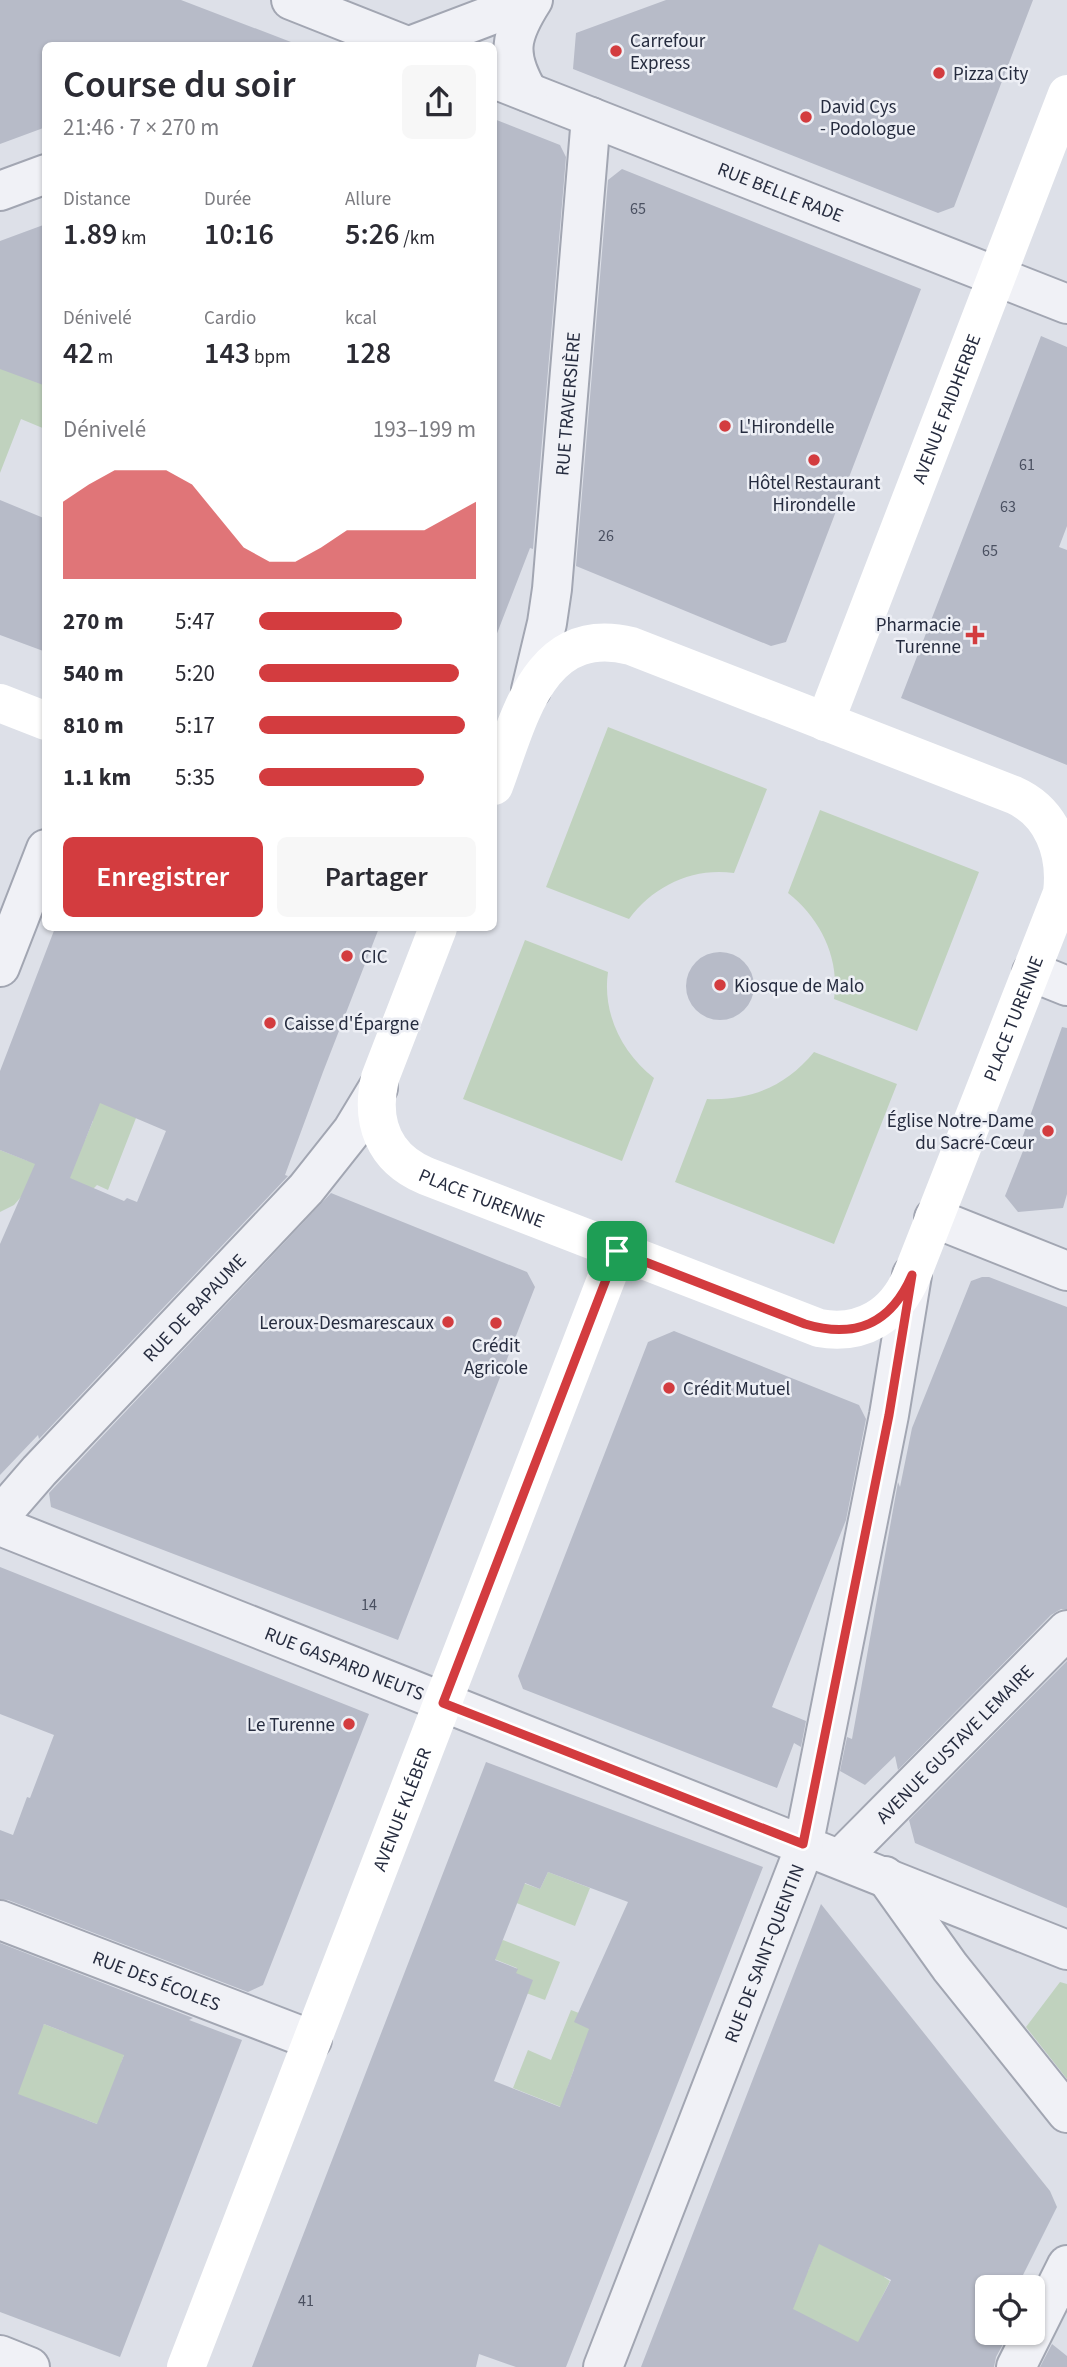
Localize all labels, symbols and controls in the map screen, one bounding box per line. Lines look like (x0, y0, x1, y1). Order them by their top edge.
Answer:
place label: Carrefour Express (630, 28, 706, 77)
marker: Carrefour Express (608, 43, 624, 59)
text: Course du soir (63, 58, 296, 112)
place label: Pizza City (953, 61, 1028, 88)
button: share (402, 65, 476, 139)
marker: Pizza City (931, 65, 947, 81)
place label: David Cys - Podologue (820, 94, 916, 143)
marker: David Cys - Podologue (798, 109, 814, 125)
text: 21:46 · 7 × 270 m (63, 111, 219, 144)
street label: RUE BELLE RADE (713, 156, 847, 230)
text: Distance (63, 186, 131, 213)
text: Durée (204, 186, 251, 213)
text: Allure (345, 186, 391, 213)
house number: 65 (630, 198, 646, 220)
text: 1.89 (63, 213, 117, 256)
text: 10:16 (204, 213, 274, 256)
text: 5:26 (345, 213, 399, 256)
text: km (117, 225, 146, 252)
text: /km (399, 225, 435, 252)
text: Dénivelé (63, 305, 132, 332)
text: Cardio (204, 305, 256, 332)
text: kcal (345, 305, 377, 332)
street label: AVENUE FAIDHERBE (906, 330, 988, 488)
street label: RUE TRAVERSIÈRE (549, 331, 588, 477)
text: 42 (63, 332, 94, 375)
text: 143 (204, 332, 250, 375)
text: 128 (345, 332, 391, 375)
text: m (94, 344, 113, 371)
text: bpm (250, 344, 291, 371)
text: Dénivelé (63, 413, 146, 446)
text: 193–199 m (373, 413, 476, 446)
place label: L'Hirondelle (739, 414, 835, 441)
marker: L'Hirondelle (717, 418, 733, 434)
marker: Hôtel Restaurant Hirondelle (806, 452, 822, 468)
house number: 61 (1019, 454, 1035, 476)
place label: Hôtel Restaurant Hirondelle (748, 470, 881, 519)
house number: 63 (1000, 496, 1016, 518)
house number: 26 (598, 525, 614, 547)
house number: 65 (982, 540, 998, 562)
text: 270 m (63, 605, 124, 638)
text: 5:47 (175, 605, 215, 638)
place label: Pharmacie Turenne (876, 612, 961, 661)
marker: Pharmacie Turenne (967, 627, 983, 643)
text: 540 m (63, 657, 124, 690)
text: 5:20 (175, 657, 215, 690)
text: 810 m (63, 709, 124, 742)
text: 5:17 (175, 709, 215, 742)
text: 1.1 km (63, 761, 131, 794)
text: 5:35 (175, 761, 215, 794)
button: Enregistrer (63, 837, 263, 917)
button: Partager (277, 837, 476, 917)
place label: CIC (361, 944, 388, 971)
marker: CIC (339, 948, 355, 964)
street label: PLACE TURENNE (977, 952, 1051, 1086)
place label: Kiosque de Malo (734, 973, 864, 1000)
marker: Kiosque de Malo (712, 977, 728, 993)
place label: Caisse d'Épargne (284, 1011, 419, 1038)
marker: Caisse d'Épargne (262, 1015, 278, 1031)
place label: Église Notre-Dame du Sacré-Cœur (887, 1108, 1034, 1157)
marker: Église Notre-Dame du Sacré-Cœur (1040, 1123, 1056, 1139)
street label: PLACE TURENNE (414, 1162, 548, 1236)
pin (587, 1221, 647, 1281)
icon: arrive (598, 1232, 636, 1270)
street label: RUE DE BAPAUME (137, 1248, 253, 1368)
place label: Leroux-Desmarescaux (259, 1310, 435, 1337)
marker: Leroux-Desmarescaux (440, 1314, 456, 1330)
marker: Crédit Agricole (488, 1315, 504, 1331)
place label: Crédit Agricole (464, 1333, 528, 1382)
place label: Crédit Mutuel (683, 1376, 790, 1403)
marker: Crédit Mutuel (661, 1380, 677, 1396)
house number: 14 (361, 1594, 377, 1616)
street label: RUE GASPARD NEUTS (260, 1621, 428, 1708)
street label: AVENUE GUSTAVE LEMAIRE (870, 1659, 1040, 1830)
place label: Le Turenne (247, 1712, 335, 1739)
marker: Le Turenne (341, 1716, 357, 1732)
street label: AVENUE KLÉBER (367, 1744, 439, 1875)
street label: RUE DE SAINT-QUENTIN (718, 1860, 812, 2047)
street label: RUE DES ÉCOLES (88, 1945, 224, 2019)
map controls (975, 2275, 1045, 2345)
button: locate (975, 2275, 1045, 2345)
house number: 41 (298, 2290, 314, 2312)

